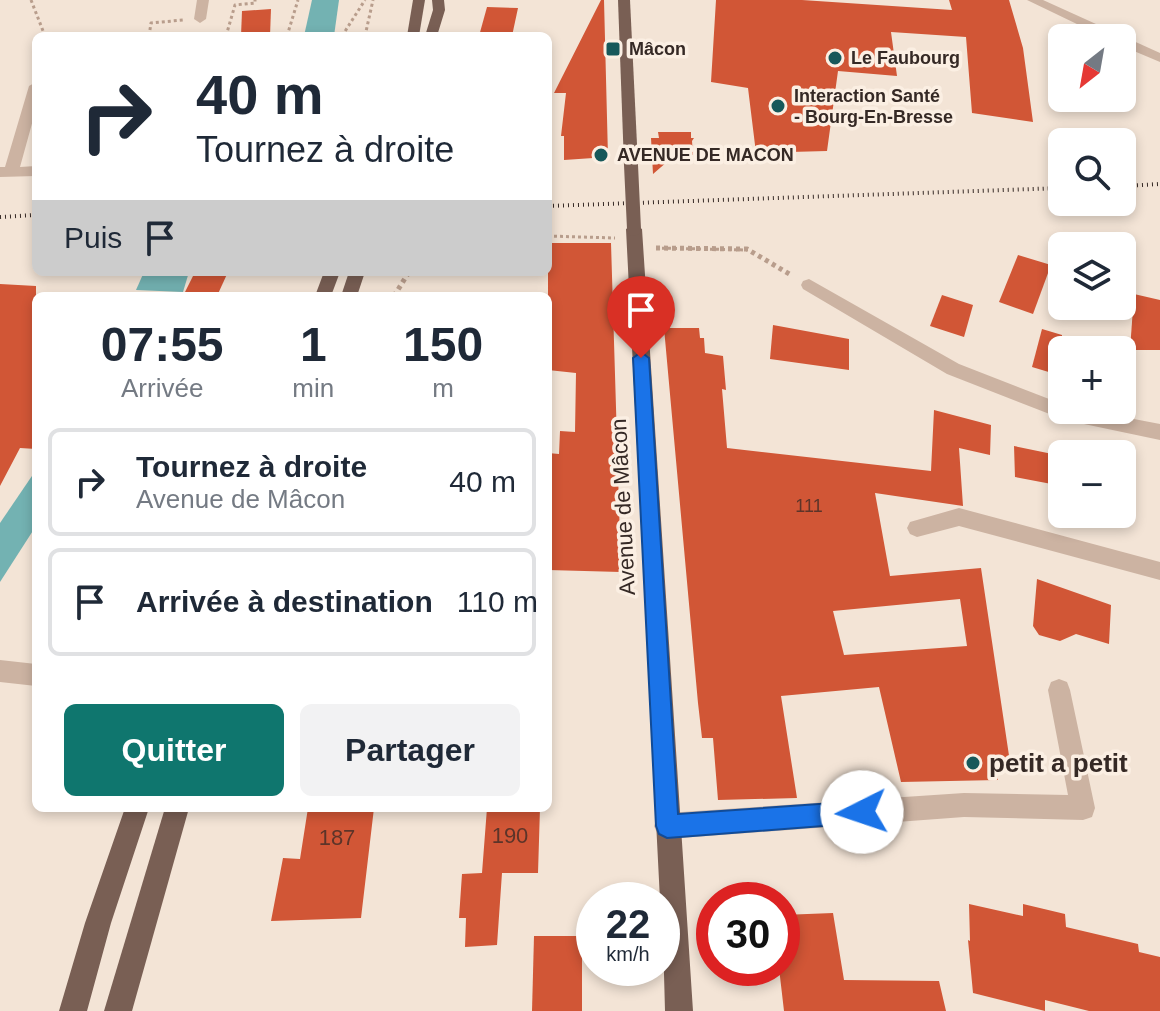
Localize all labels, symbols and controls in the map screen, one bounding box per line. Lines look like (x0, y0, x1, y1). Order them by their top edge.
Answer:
north arrow (1048, 24, 1136, 112)
map controls (1048, 24, 1136, 528)
place label: Mâcon (629, 39, 686, 59)
marker: Mâcon (604, 40, 622, 58)
place label: Le Faubourg (851, 48, 960, 68)
marker: Le Faubourg (826, 49, 844, 67)
text: 40 m (196, 63, 324, 126)
icon: right (64, 64, 168, 168)
place label: Interaction Santé - Bourg-En-Bresse (794, 86, 953, 127)
marker: Interaction Santé - Bourg-En-Bresse (769, 97, 787, 115)
button: search (1048, 128, 1136, 216)
text: Tournez à droite (196, 129, 454, 170)
place label: AVENUE DE MACON (617, 145, 794, 165)
marker: AVENUE DE MACON (592, 146, 610, 164)
icon: arrive (138, 216, 182, 260)
text: Puis (64, 221, 122, 254)
button: layers (1048, 232, 1136, 320)
pin (607, 276, 675, 358)
icon: arrive (619, 288, 663, 332)
text: 07:55 (101, 318, 224, 371)
text: 1 (300, 318, 327, 371)
text: 150 (403, 318, 483, 371)
button: + (1048, 336, 1136, 424)
text: Arrivée (121, 373, 203, 403)
text: min (292, 373, 334, 403)
text: m (432, 373, 454, 403)
street label: Avenue de Mâcon (606, 418, 640, 596)
button: − (1048, 440, 1136, 528)
text: Tournez à droite (136, 450, 367, 483)
icon: right (68, 460, 112, 504)
text: 40 m (449, 465, 516, 498)
text: Avenue de Mâcon (136, 484, 345, 514)
house number: 111 (795, 496, 823, 516)
icon: arrive (68, 580, 112, 624)
text: Arrivée à destination (136, 585, 433, 618)
text: 110 m (457, 585, 538, 618)
button: Quitter (64, 704, 284, 796)
button: Partager (300, 704, 520, 796)
place label: petit a petit (989, 748, 1128, 778)
marker: petit a petit (964, 754, 982, 772)
position arrow (820, 770, 904, 854)
house number: 190 (492, 823, 528, 848)
house number: 187 (319, 825, 355, 850)
speed limit sign: 30 (696, 882, 800, 986)
text: 22 (606, 902, 650, 946)
text: km/h (606, 943, 650, 965)

